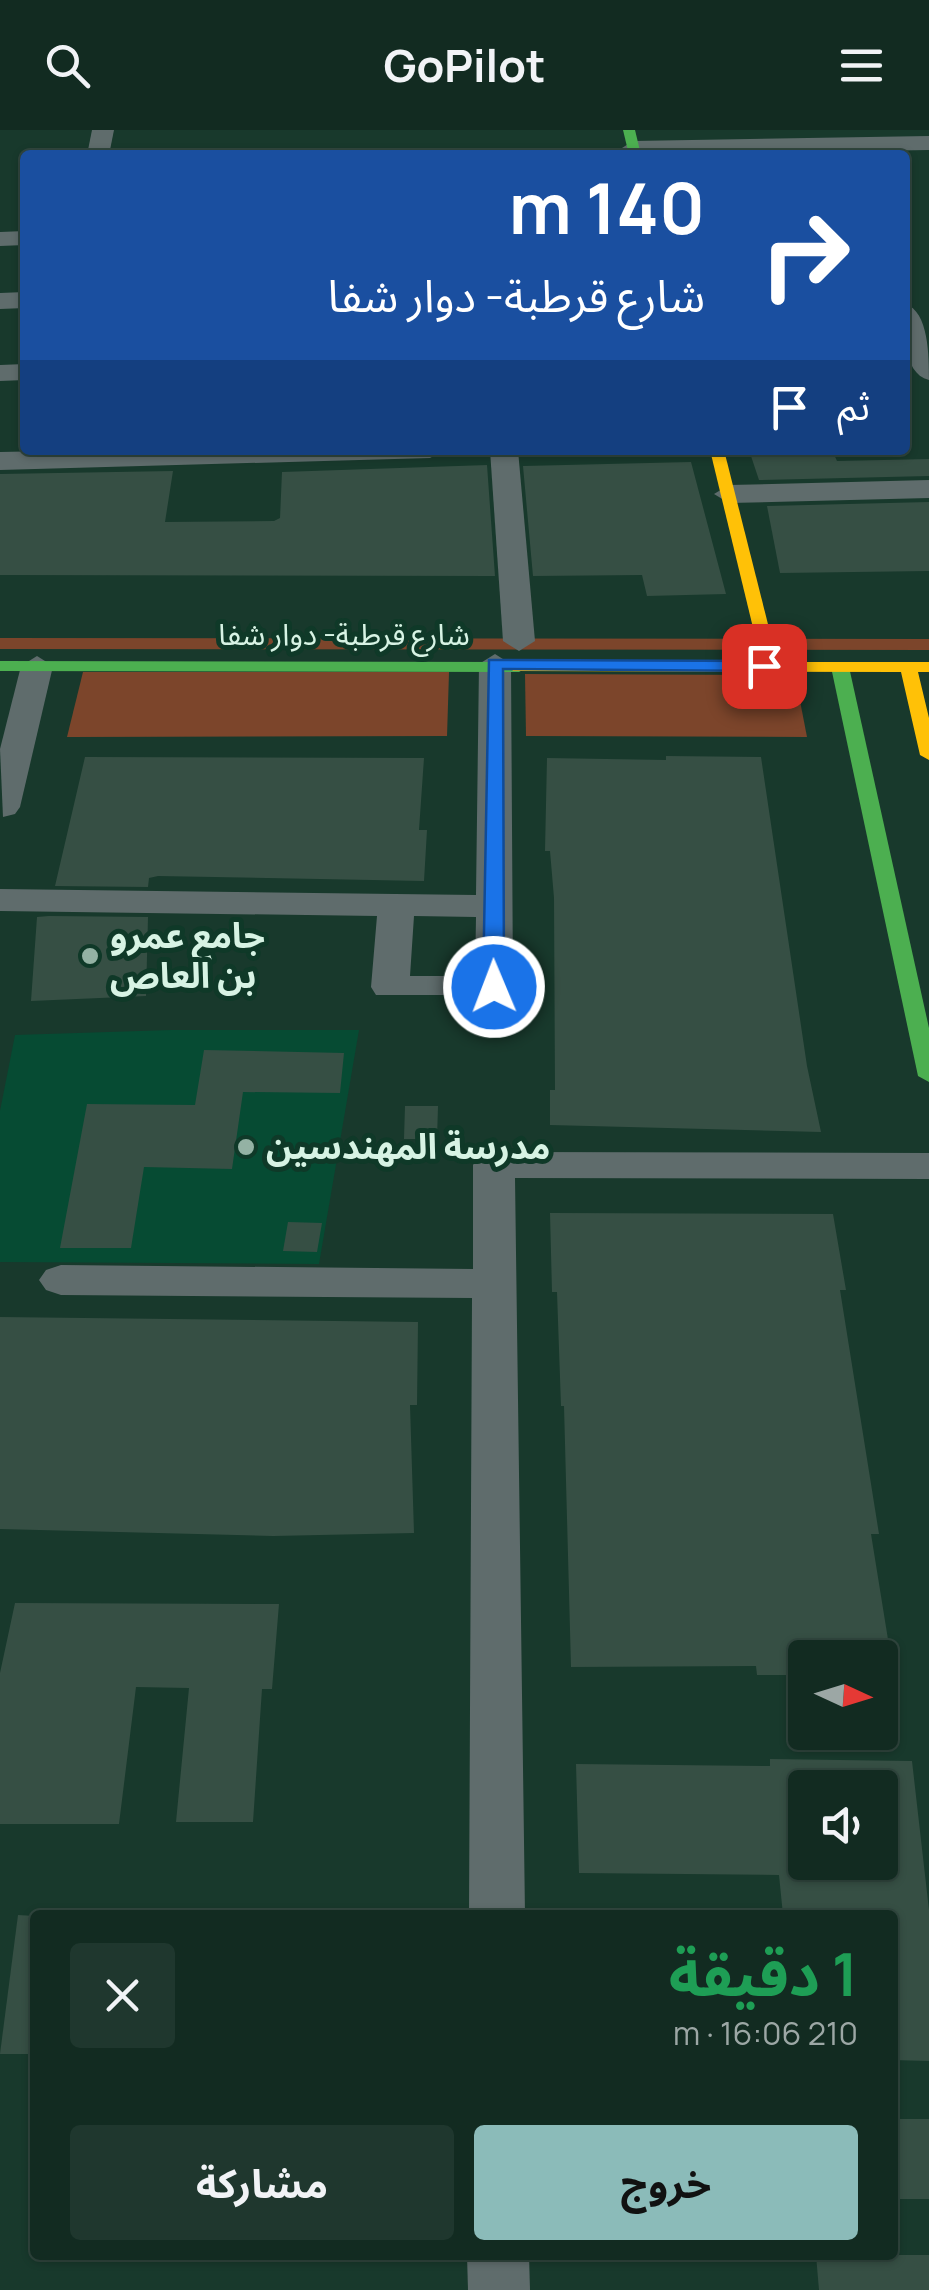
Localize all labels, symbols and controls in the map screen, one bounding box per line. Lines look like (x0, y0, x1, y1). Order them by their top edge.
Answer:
text: GoPilot (383, 34, 546, 96)
icon: search (40, 38, 95, 93)
icon: menu (834, 38, 889, 93)
text: 140 m (509, 159, 705, 255)
icon: right (740, 190, 870, 320)
text: شارع قرطبة- دوار شفا (328, 264, 705, 326)
text: ثم (837, 379, 870, 431)
icon: arrive (762, 380, 817, 435)
street label: شارع قرطبة- دوار شفا (218, 613, 470, 657)
pin (722, 624, 807, 709)
icon: arrive (737, 639, 792, 694)
place label: جامع عمرو بن العاص (110, 911, 265, 999)
position arrow (442, 935, 546, 1039)
marker: جامع عمرو بن العاص (79, 945, 101, 967)
place label: مدرسة المهندسين (266, 1122, 550, 1170)
marker: مدرسة المهندسين (235, 1136, 257, 1158)
north arrow (788, 1640, 898, 1750)
map controls (788, 1640, 898, 1880)
button: sound (788, 1770, 898, 1880)
text: 1 دقيقة (669, 1932, 858, 2014)
button: close (70, 1943, 175, 2048)
text: 210 m · 16:06 (673, 2011, 858, 2055)
button: مشاركة (70, 2125, 454, 2240)
button: خروج (474, 2125, 858, 2240)

